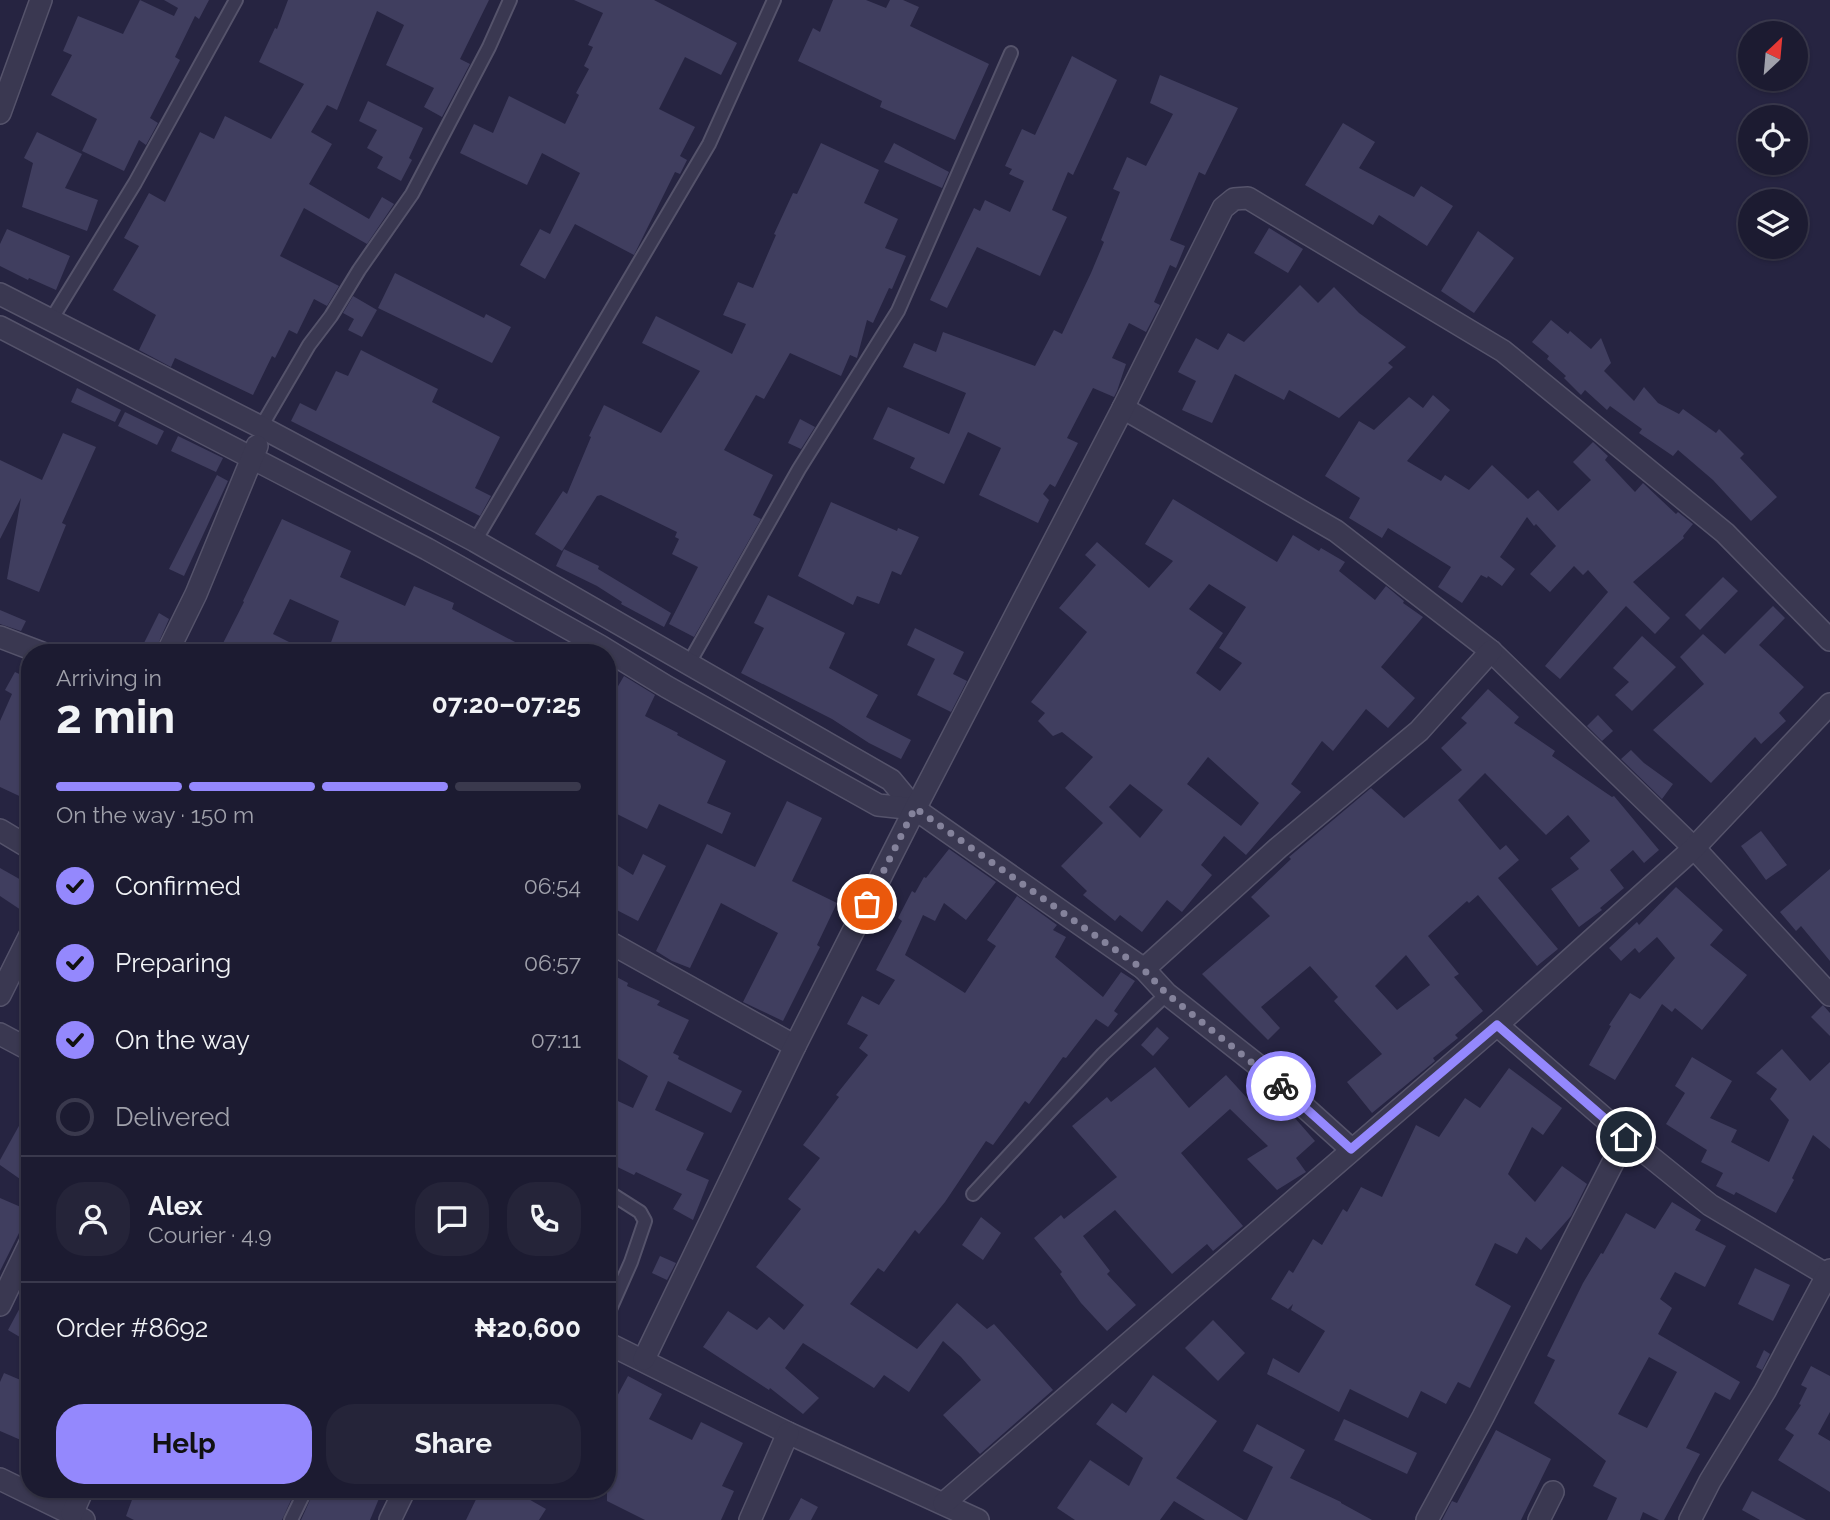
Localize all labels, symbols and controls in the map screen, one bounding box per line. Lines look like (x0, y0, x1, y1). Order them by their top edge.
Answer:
north arrow (1738, 21, 1808, 91)
map controls (1738, 21, 1808, 259)
button: locate (1738, 105, 1808, 175)
button: layers (1738, 189, 1808, 259)
text: Arriving in (56, 664, 162, 691)
text: 07:20–07:25 (432, 689, 581, 719)
text: 2 min (56, 690, 175, 744)
text: On the way · 150 m (56, 801, 254, 828)
icon: check (56, 867, 94, 905)
text: Confirmed (115, 871, 241, 901)
text: 06:54 (524, 872, 581, 899)
pin (837, 874, 897, 934)
icon: bag (848, 885, 886, 923)
icon: check (56, 944, 94, 982)
text: Preparing (115, 948, 231, 978)
text: 06:57 (524, 949, 581, 976)
icon: check (56, 1021, 94, 1059)
text: On the way (115, 1025, 250, 1055)
text: 07:11 (531, 1026, 581, 1053)
courier (1246, 1051, 1316, 1121)
icon: bike (1262, 1067, 1300, 1105)
text: Delivered (115, 1102, 230, 1132)
pin (1596, 1107, 1656, 1167)
icon: home (1607, 1118, 1645, 1156)
button: person (56, 1182, 130, 1256)
button: chat (415, 1182, 489, 1256)
button: phone (507, 1182, 581, 1256)
text: Alex (148, 1191, 203, 1221)
text: Courier · 4.9 (148, 1221, 272, 1248)
text: Order #8692 (56, 1313, 208, 1343)
text: ₦20,600 (474, 1313, 581, 1343)
button: Help (56, 1404, 312, 1484)
button: Share (326, 1404, 581, 1484)

